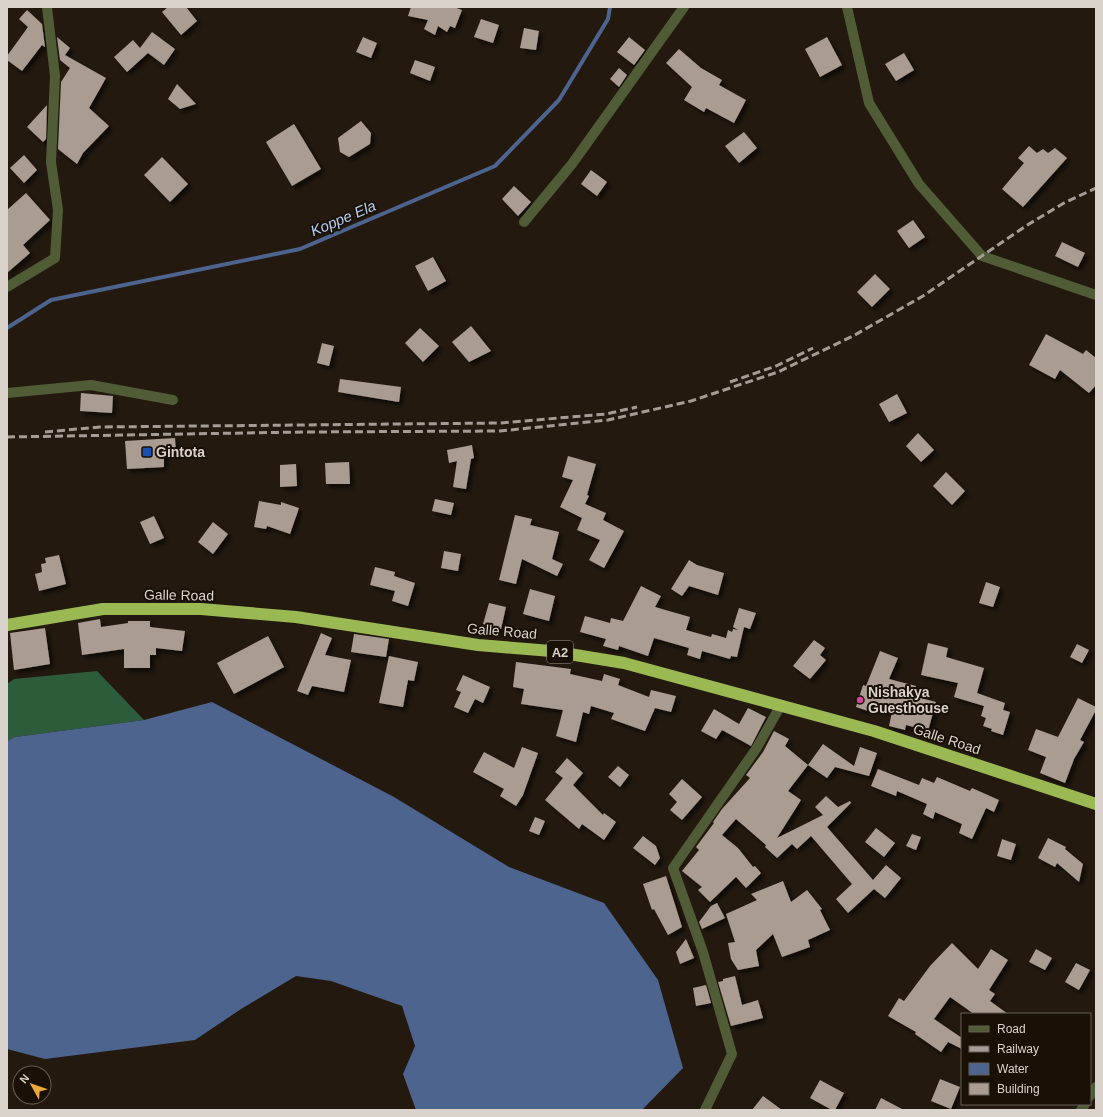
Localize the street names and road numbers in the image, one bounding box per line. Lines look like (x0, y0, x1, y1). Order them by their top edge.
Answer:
street label: Galle Road (144, 586, 214, 604)
street label: Galle Road (466, 620, 538, 642)
road number: A2 (547, 641, 573, 663)
street label: Galle Road (911, 721, 983, 757)

